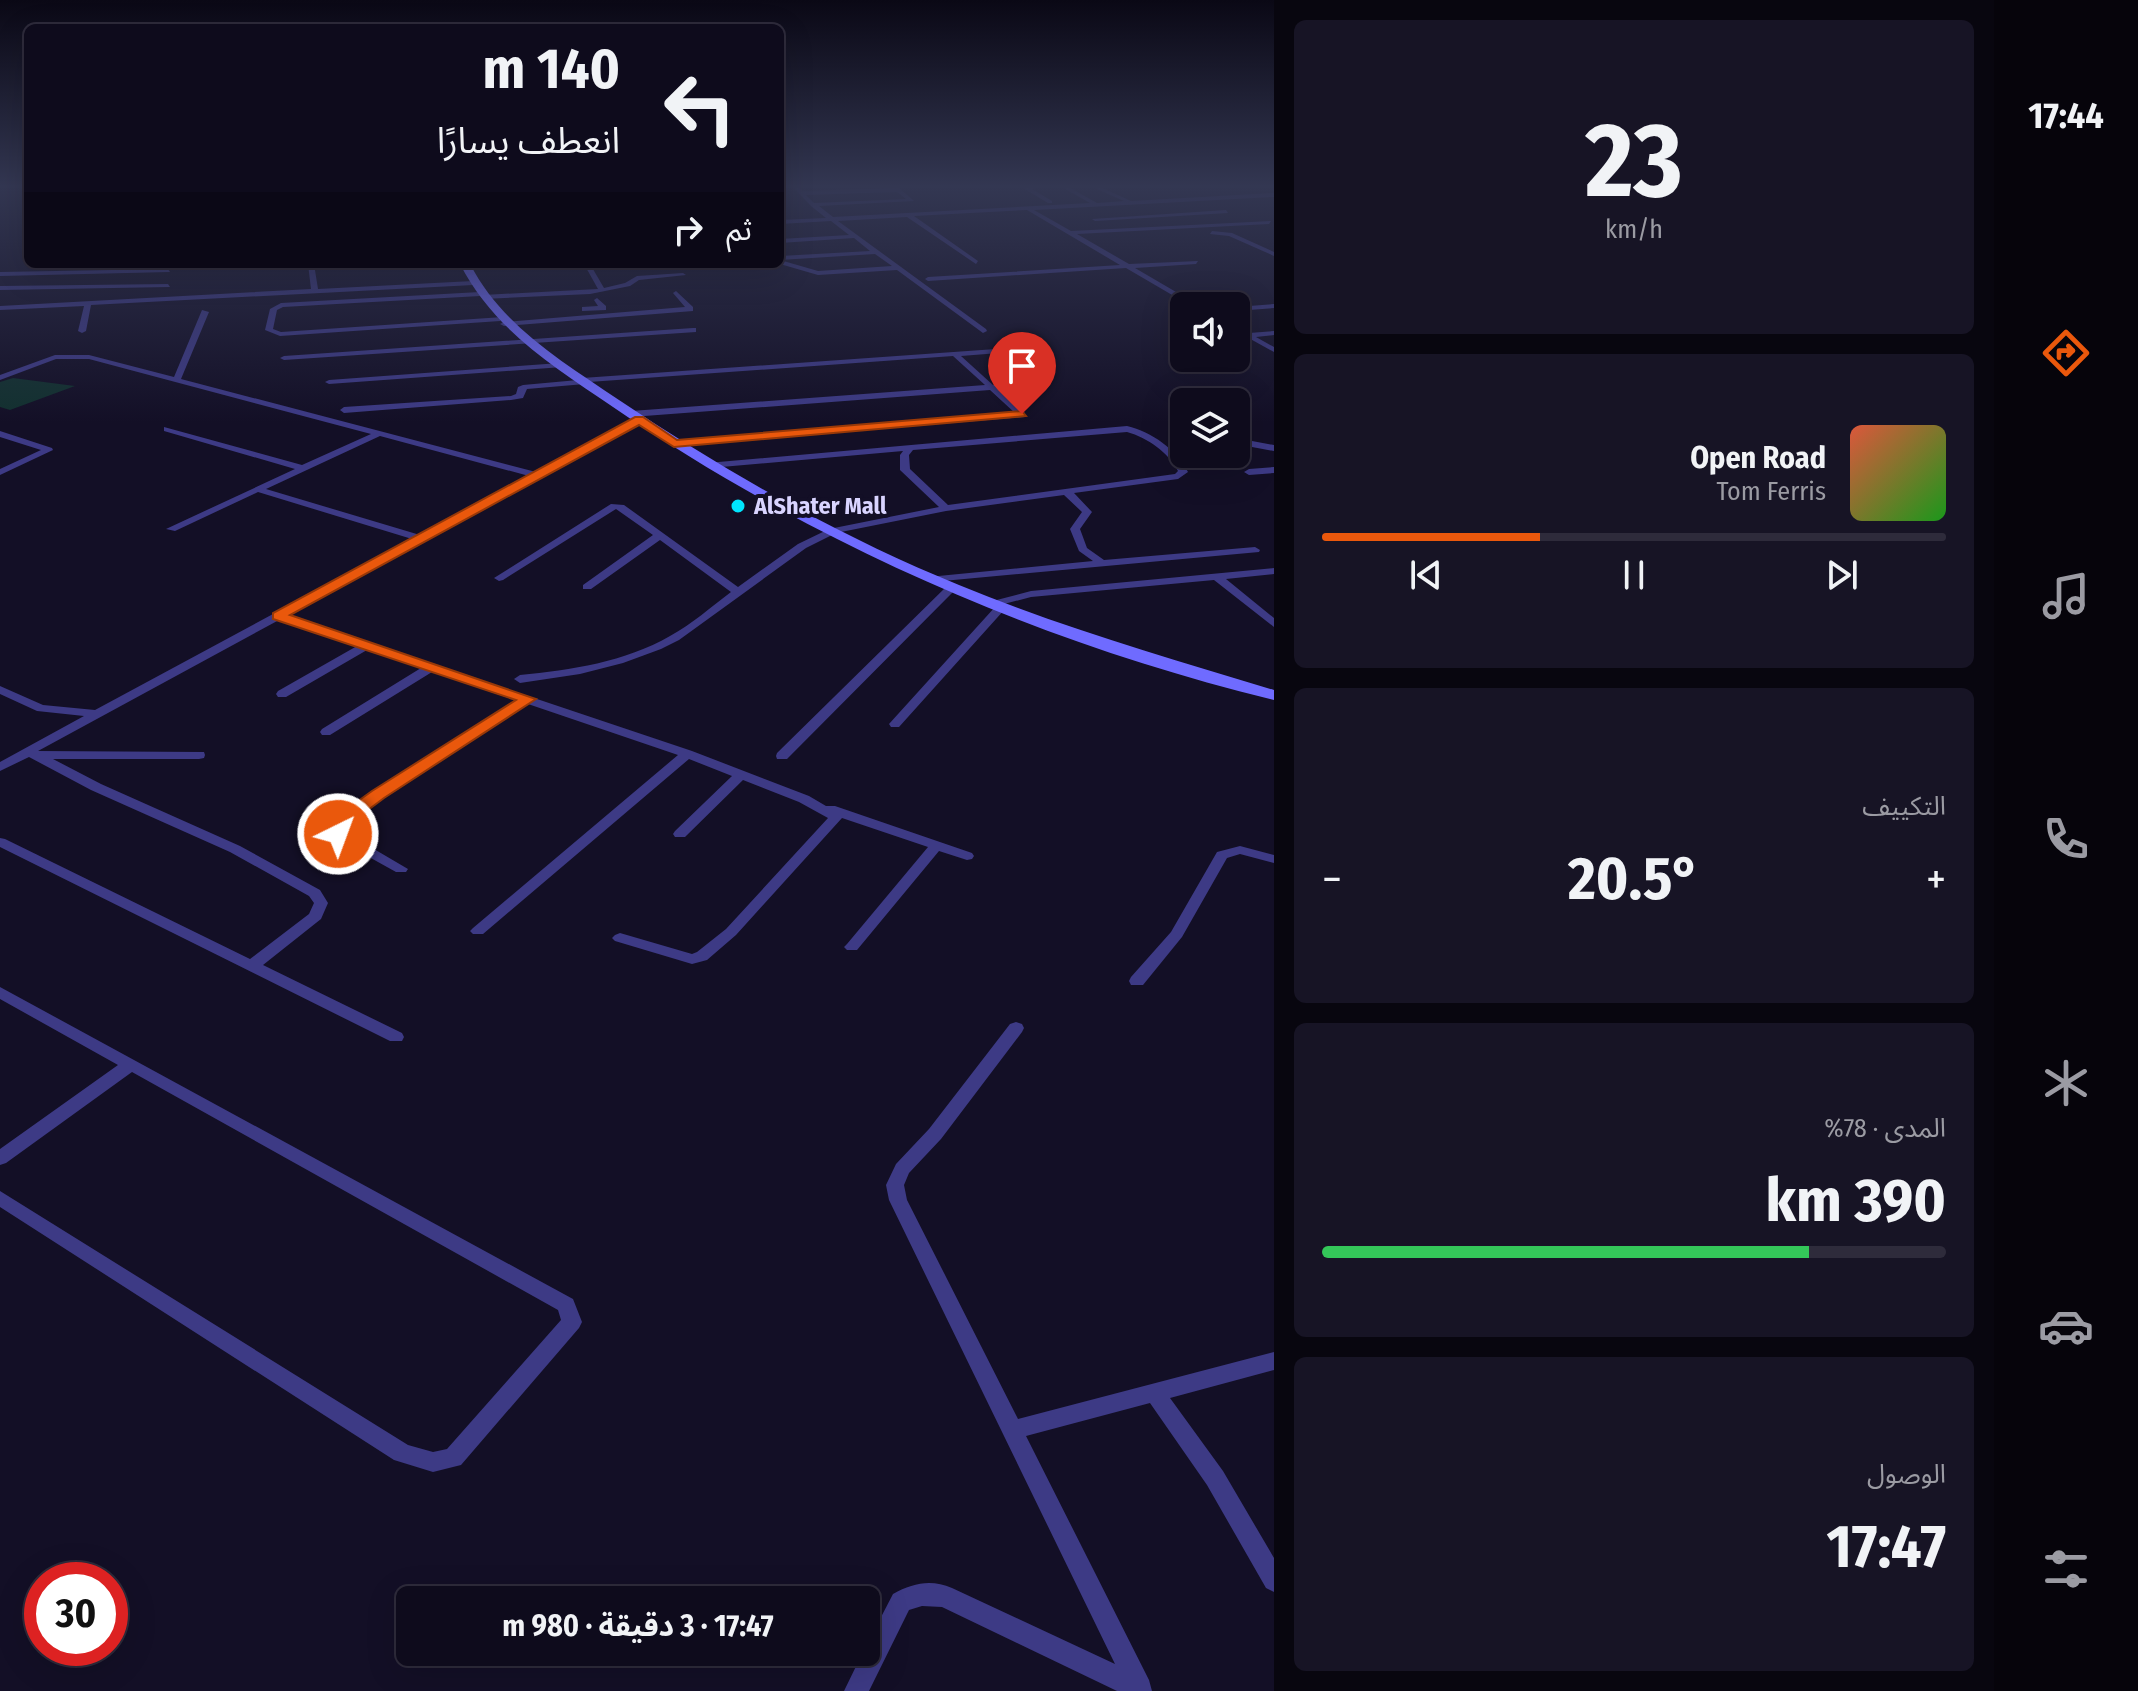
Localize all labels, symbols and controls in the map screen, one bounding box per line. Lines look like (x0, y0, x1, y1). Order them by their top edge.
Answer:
text: 140 m (483, 36, 620, 103)
icon: left (648, 56, 752, 160)
text: 17:44 (2028, 94, 2104, 138)
text: 23 (1585, 99, 1683, 224)
text: انعطف يسارًا (437, 119, 620, 163)
icon: right (666, 208, 710, 252)
text: ثم (726, 212, 752, 248)
text: km/h (1605, 214, 1663, 245)
map controls (1170, 292, 1250, 468)
button: sound (1170, 292, 1250, 372)
icon: directions (2038, 325, 2094, 381)
pin (988, 332, 1056, 414)
icon: arrive (1000, 344, 1044, 388)
button: layers (1170, 388, 1250, 468)
text: Open Road (1690, 440, 1826, 476)
text: Tom Ferris (1716, 476, 1826, 507)
place label: AlShater Mall (753, 492, 887, 520)
marker: AlShater Mall (729, 497, 747, 515)
icon: previous (1404, 553, 1448, 597)
icon: pause (1612, 553, 1656, 597)
icon: next (1820, 553, 1864, 597)
icon: music (2038, 568, 2094, 624)
text: التكييف (1862, 791, 1946, 822)
position arrow (296, 792, 380, 876)
icon: phone (2038, 811, 2094, 867)
text: 20.5° (1568, 843, 1700, 915)
text: − (1322, 853, 1342, 906)
text: + (1926, 853, 1946, 906)
icon: climate (2038, 1055, 2094, 1111)
text: المدى · 78% (1824, 1113, 1946, 1144)
text: 390 km (1766, 1165, 1946, 1237)
icon: car (2038, 1298, 2094, 1354)
text: الوصول (1867, 1459, 1946, 1490)
text: 17:47 (1826, 1511, 1946, 1583)
icon: filters (2038, 1541, 2094, 1597)
speed limit sign: 30 (24, 1562, 128, 1666)
text: 17:47 · 3 دقيقة · 980 m (502, 1608, 774, 1644)

